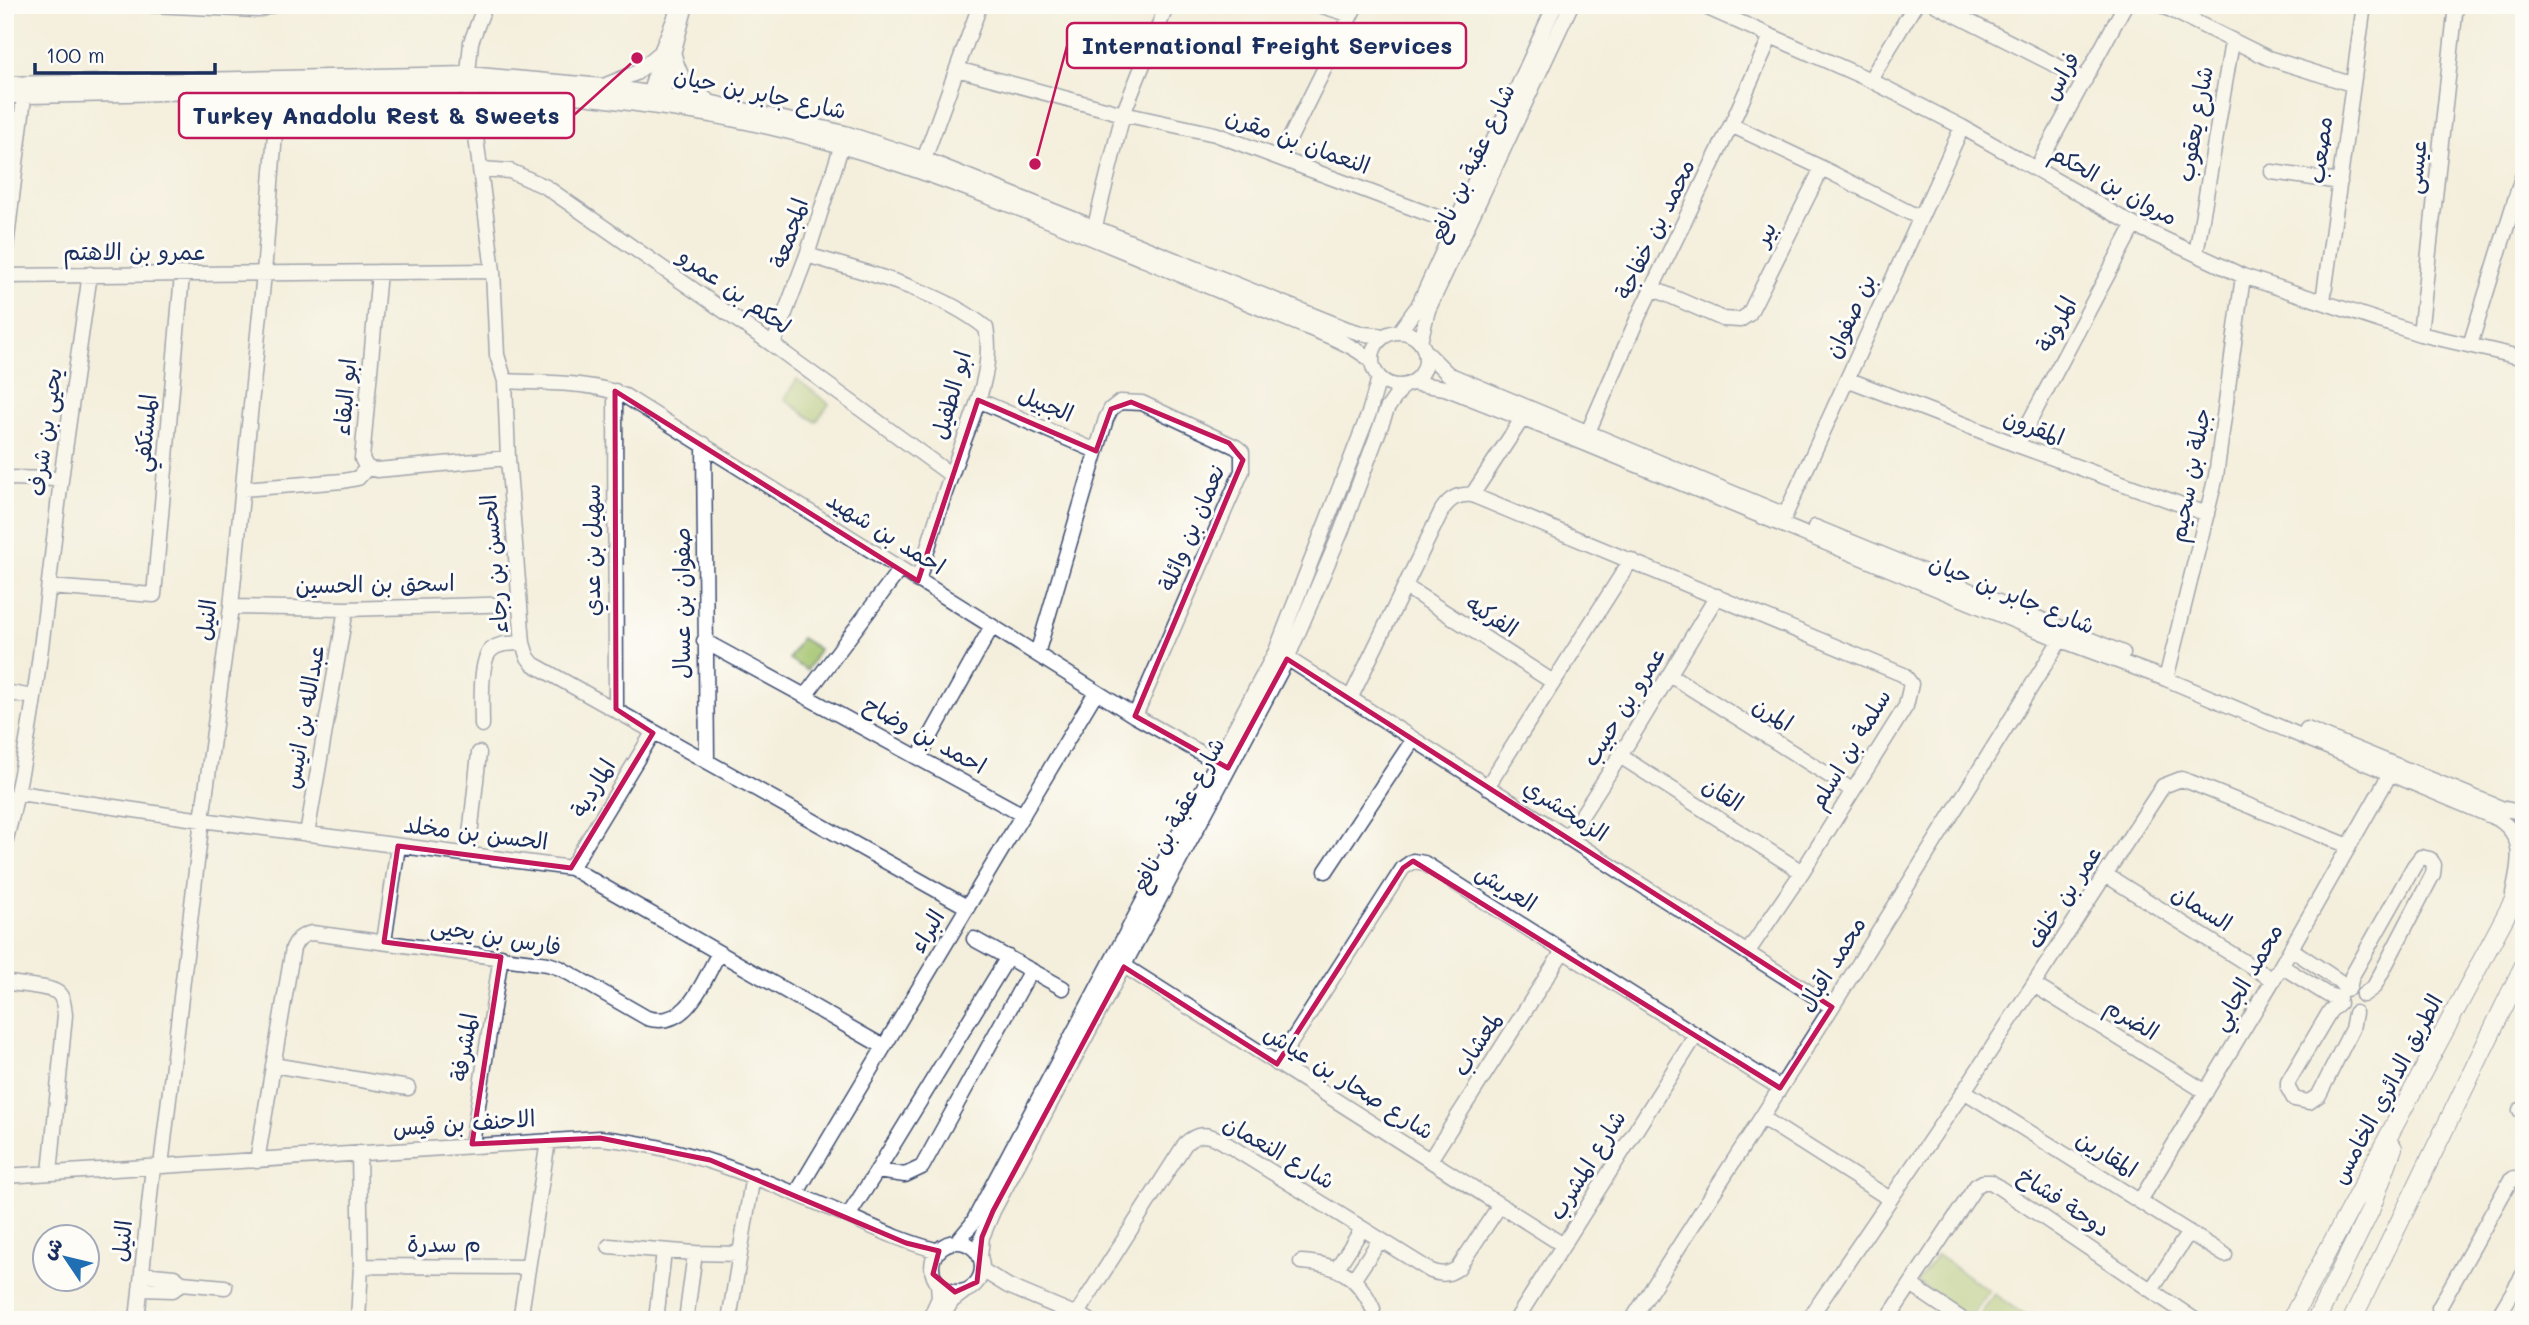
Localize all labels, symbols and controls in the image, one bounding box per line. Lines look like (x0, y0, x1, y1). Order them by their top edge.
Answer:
callout: International Freight Services (1067, 23, 1466, 68)
text: International Freight Services (1082, 29, 1452, 60)
scale bar (35, 32, 215, 76)
text: 100 m (46, 41, 105, 68)
street label: فراس (2035, 46, 2086, 105)
street label: شارع جابر بن حيان (671, 59, 849, 127)
street label: شارع يعقوب (2169, 64, 2221, 184)
street label: شارع عقبة بن نافع (1421, 79, 1524, 248)
callout: Turkey Anadolu Rest & Sweets (179, 93, 574, 138)
text: Turkey Anadolu Rest & Sweets (193, 99, 559, 130)
street label: النعمان بن مقرن (1222, 100, 1375, 180)
street label: مصعب (2300, 114, 2338, 185)
street label: مروان بن الحكم (2043, 137, 2184, 235)
street label: عيسى (2397, 138, 2434, 195)
street label: محمد بن خفاجة (1607, 154, 1701, 304)
street label: المجمعة (762, 194, 814, 272)
street label: بير (1745, 217, 1783, 252)
street label: عمرو بن الاهتم (63, 236, 207, 270)
street label: لحكم بن عمرو (669, 239, 798, 343)
street label: بن صفوان (1817, 269, 1882, 363)
street label: المرونة (2028, 290, 2082, 357)
street label: ابو الطفيل (923, 347, 977, 443)
street label: ابو البقاء (326, 357, 362, 437)
street label: يحيى بن شرف (20, 366, 69, 498)
street label: الجبيل (1014, 378, 1079, 428)
street label: المستكفي (126, 393, 169, 474)
street label: المقرون (1999, 401, 2069, 451)
street label: جبلة بن سحيم (2161, 405, 2221, 545)
street label: نعمان بن وائلة (1151, 458, 1231, 595)
street label: سهيل بن عدي (576, 484, 609, 616)
street label: احمد بن شهيد (822, 484, 952, 581)
street label: الحسن بن رجاء (472, 493, 514, 635)
street label: صفوان بن عسال (666, 527, 696, 679)
street label: شارع جابر بن حيان (1925, 546, 2099, 642)
street label: اسحق بن الحسين (295, 567, 455, 599)
street label: الفركيه (1461, 587, 1524, 643)
street label: النيل (188, 597, 222, 643)
street label: عمرو بن حبيب (1574, 640, 1672, 771)
street label: عبدالله بن انيس (276, 643, 330, 791)
street label: سلمة بن اسلم (1801, 683, 1900, 816)
street label: احمد بن وضاح (858, 688, 992, 782)
street label: المرن (1748, 689, 1800, 737)
street label: شارع عقبة بن نافع (1124, 732, 1233, 899)
street label: الماردية (563, 753, 621, 822)
street label: القان (1697, 769, 1750, 817)
street label: الزمخشري (1517, 771, 1615, 850)
street label: الحسن بن مخلد (402, 808, 550, 856)
street label: عمر بن خلف (2019, 839, 2108, 954)
street label: العريش (1470, 857, 1543, 918)
street label: السمان (2166, 877, 2239, 937)
street label: البراء (902, 903, 951, 958)
street label: فارس بن يحيى (428, 909, 564, 962)
street label: محمد اقبال (1790, 910, 1872, 1017)
street label: محمد الجابي (2203, 918, 2295, 1039)
street label: الطريق الدائري الخامس (2323, 988, 2452, 1190)
street label: الضرم (2098, 990, 2165, 1050)
street label: لمعشاب (1445, 1006, 1507, 1081)
street label: المشرفة (443, 1011, 483, 1083)
street label: شارع صحار بن عياش (1258, 1017, 1440, 1147)
street label: الاحنف بن قيس (392, 1102, 536, 1142)
street label: شارع المشرب (1541, 1104, 1633, 1226)
street label: شارع النعمان (1217, 1107, 1341, 1197)
street label: المقارين (2071, 1123, 2144, 1184)
street label: دوحة فشاخ (2011, 1159, 2117, 1245)
street label: النيل (104, 1218, 138, 1263)
north arrow (32, 1224, 102, 1294)
street label: م سدرة (407, 1228, 481, 1262)
text: ش (35, 1232, 68, 1264)

